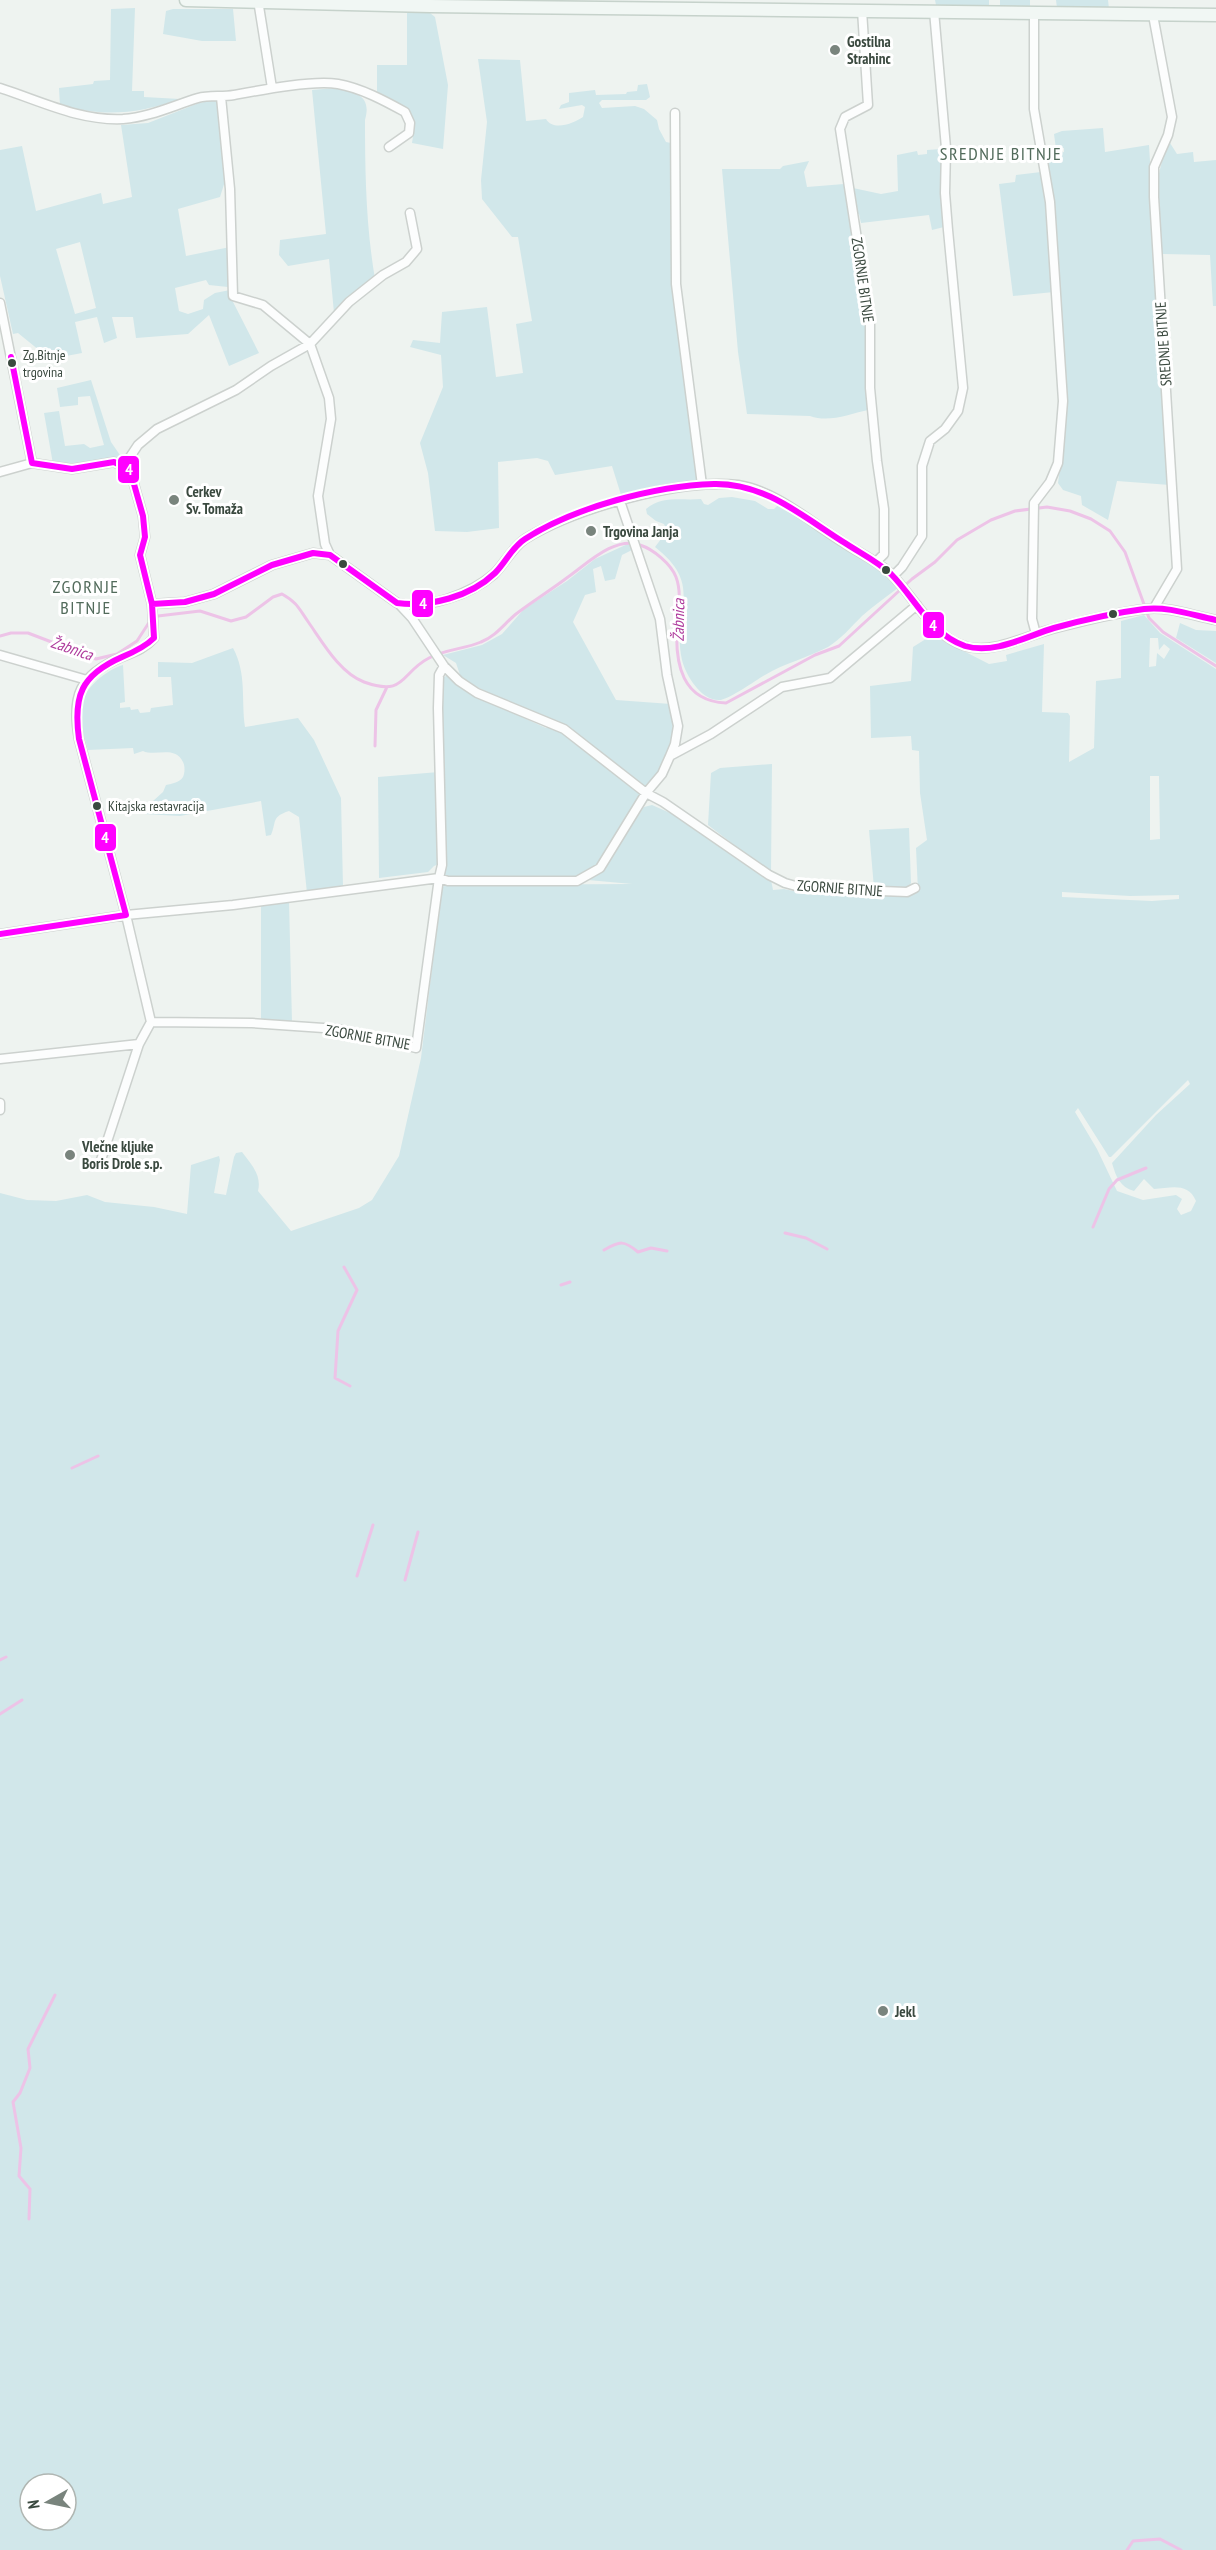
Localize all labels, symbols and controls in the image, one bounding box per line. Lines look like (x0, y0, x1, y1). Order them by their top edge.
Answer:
place label: Gostilna Strahinc (847, 32, 891, 68)
marker: Gostilna Strahinc (828, 43, 842, 57)
district label: SREDNJE BITNJE (940, 142, 1062, 165)
street label: ZGORNJE BITNJE (848, 236, 878, 324)
street label: SREDNJE BITNJE (1151, 301, 1175, 387)
place label: Zg.Bitnje trgovina (23, 346, 66, 381)
marker: Zg.Bitnje trgovina (6, 357, 18, 369)
line badge: 4 (117, 455, 140, 484)
text: 4 (125, 459, 133, 479)
place label: Cerkev Sv. Tomaža (186, 482, 243, 518)
marker: Cerkev Sv. Tomaža (167, 493, 181, 507)
place label: Trgovina Janja (603, 522, 679, 541)
marker: Trgovina Janja (584, 524, 598, 538)
unlabelled marker (337, 558, 349, 570)
unlabelled marker (880, 564, 892, 576)
district label: ZGORNJE BITNJE (52, 575, 120, 619)
line badge: 4 (411, 589, 434, 618)
text: 4 (419, 593, 427, 613)
water label: Žabnica (668, 597, 688, 642)
unlabelled marker (1107, 608, 1119, 620)
line badge: 4 (922, 611, 945, 639)
text: 4 (929, 615, 937, 635)
water label: Žabnica (49, 632, 97, 665)
place label: Kitajska restavracija (108, 797, 204, 815)
marker: Kitajska restavracija (91, 800, 103, 812)
line badge: 4 (94, 823, 117, 852)
text: 4 (101, 827, 109, 847)
street label: ZGORNJE BITNJE (797, 876, 883, 900)
street label: ZGORNJE BITNJE (324, 1020, 412, 1054)
place label: Vlečne kljuke Boris Drole s.p. (81, 1137, 163, 1173)
marker: Vlečne kljuke Boris Drole s.p. (63, 1148, 77, 1162)
place label: Jekl (894, 2002, 916, 2021)
marker: Jekl (876, 2004, 890, 2018)
north arrow (18, 2472, 78, 2532)
text: N (23, 2499, 44, 2510)

